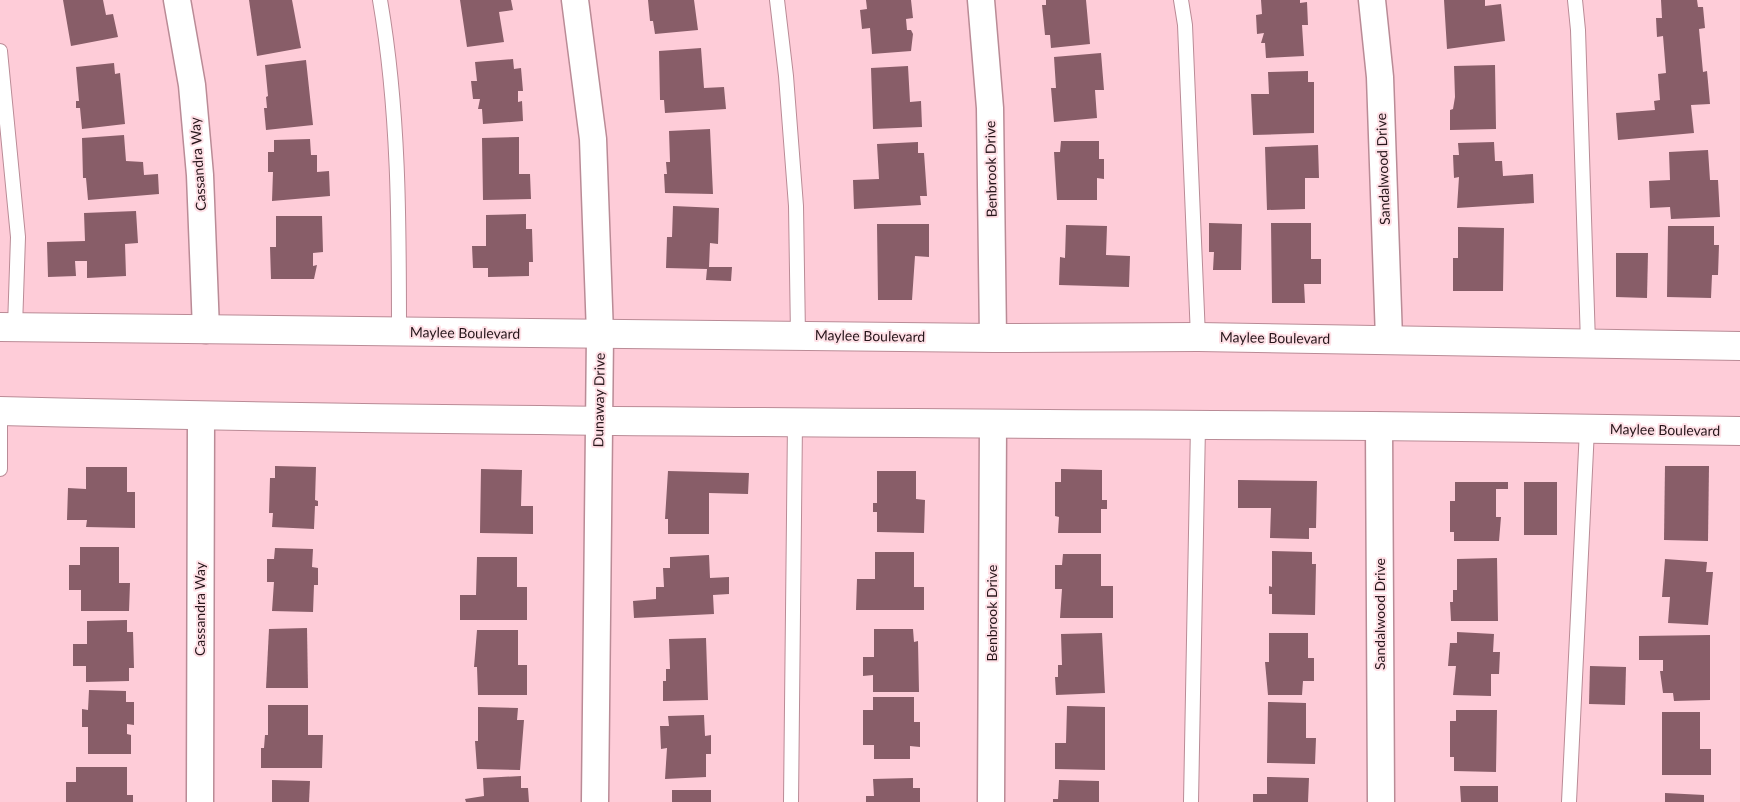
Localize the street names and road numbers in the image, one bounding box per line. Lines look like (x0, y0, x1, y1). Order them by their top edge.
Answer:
street label: Sandalwood Drive (1372, 113, 1393, 225)
street label: Cassandra Way (186, 116, 209, 212)
street label: Benbrook Drive (981, 120, 1000, 218)
street label: Maylee Boulevard (410, 323, 520, 342)
street label: Maylee Boulevard (815, 326, 925, 345)
street label: Maylee Boulevard (1220, 328, 1330, 347)
street label: Dunaway Drive (589, 353, 608, 447)
street label: Maylee Boulevard (1610, 420, 1720, 439)
street label: Sandalwood Drive (1371, 558, 1388, 670)
street label: Cassandra Way (191, 561, 208, 656)
street label: Benbrook Drive (983, 565, 1000, 661)

